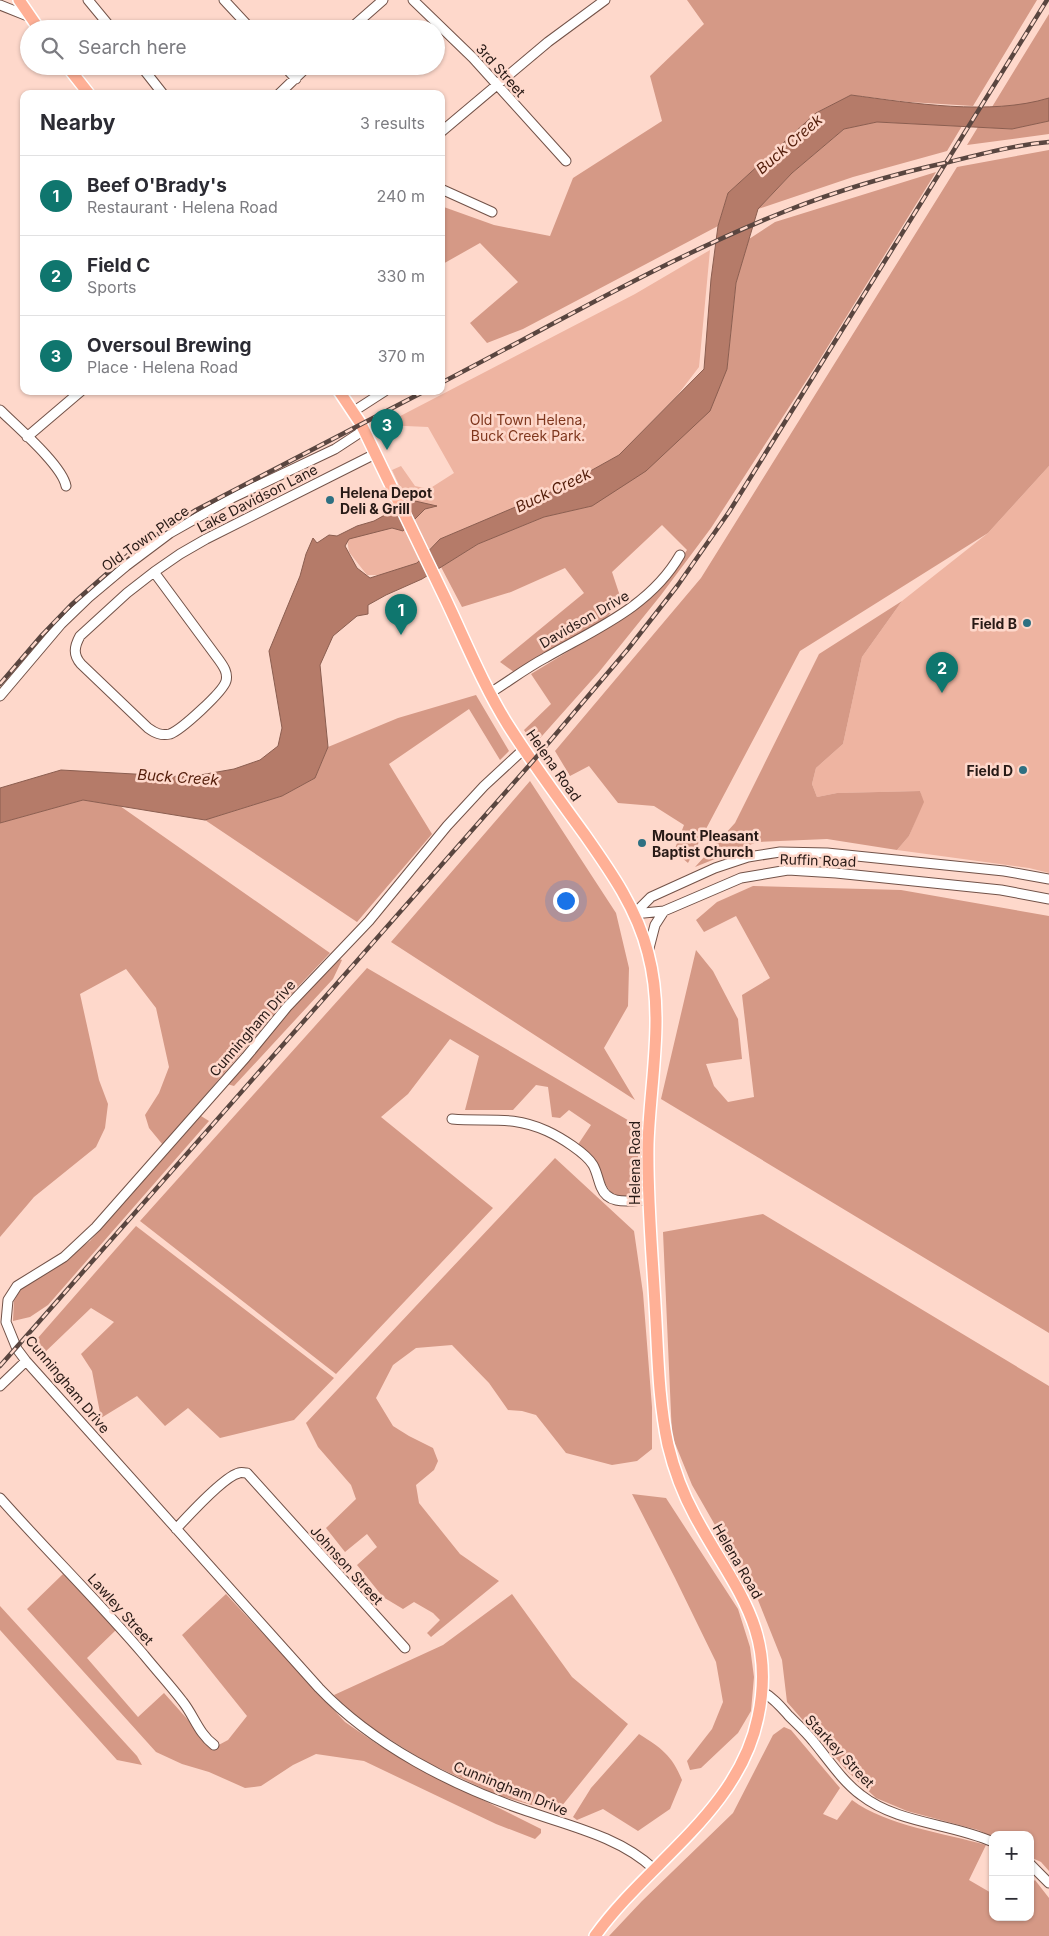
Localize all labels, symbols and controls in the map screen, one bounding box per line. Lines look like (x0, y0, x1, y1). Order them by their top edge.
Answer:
search box (20, 20, 445, 75)
icon: search (38, 34, 66, 62)
text: Search here (78, 36, 187, 59)
street label: 3rd Street (473, 40, 530, 100)
text: Nearby (40, 110, 115, 135)
water label: Buck Creek (752, 110, 827, 178)
text: 3 results (360, 113, 425, 133)
text: Beef O'Brady's (87, 174, 227, 197)
text: 1 (53, 186, 59, 206)
text: 240 m (377, 186, 425, 206)
text: Restaurant · Helena Road (87, 197, 278, 217)
text: Field C (87, 254, 150, 277)
text: 2 (51, 266, 61, 286)
text: 330 m (377, 266, 425, 286)
text: Sports (87, 277, 136, 297)
text: Oversoul Brewing (87, 334, 252, 357)
text: 3 (51, 346, 61, 366)
text: 370 m (378, 346, 425, 366)
text: Place · Helena Road (87, 357, 238, 377)
pin: 3 (371, 409, 403, 450)
park label: Old Town Helena, Buck Creek Park. (470, 411, 586, 444)
street label: Lake Davidson Lane (194, 460, 320, 536)
water label: Buck Creek (512, 463, 595, 516)
place label: Helena Depot Deli & Grill (340, 484, 432, 517)
marker: Helena Depot Deli & Grill (324, 494, 336, 506)
street label: Old Town Place (98, 502, 192, 574)
street label: Davidson Drive (536, 587, 632, 651)
pin: 1 (385, 594, 417, 635)
place label: Field B (971, 615, 1017, 632)
marker: Field B (1021, 617, 1033, 629)
pin: 2 (926, 652, 958, 693)
street label: Helena Road (523, 726, 585, 804)
place label: Field D (967, 762, 1013, 779)
marker: Field D (1017, 764, 1029, 776)
water label: Buck Creek (137, 765, 220, 789)
place label: Mount Pleasant Baptist Church (652, 827, 759, 860)
marker: Mount Pleasant Baptist Church (636, 837, 648, 849)
street label: Ruffin Road (779, 850, 857, 870)
your location (553, 888, 579, 914)
street label: Cunningham Drive (205, 976, 299, 1080)
street label: Helena Road (626, 1121, 643, 1205)
street label: Cunningham Drive (22, 1332, 114, 1436)
street label: Helena Road (710, 1520, 766, 1602)
street label: Johnson Street (307, 1522, 387, 1608)
street label: Lawley Street (85, 1570, 158, 1648)
street label: Starkey Street (802, 1711, 878, 1791)
street label: Cunningham Drive (451, 1757, 571, 1819)
map controls (989, 1831, 1034, 1921)
button: + (989, 1831, 1034, 1876)
button: − (989, 1876, 1034, 1921)

